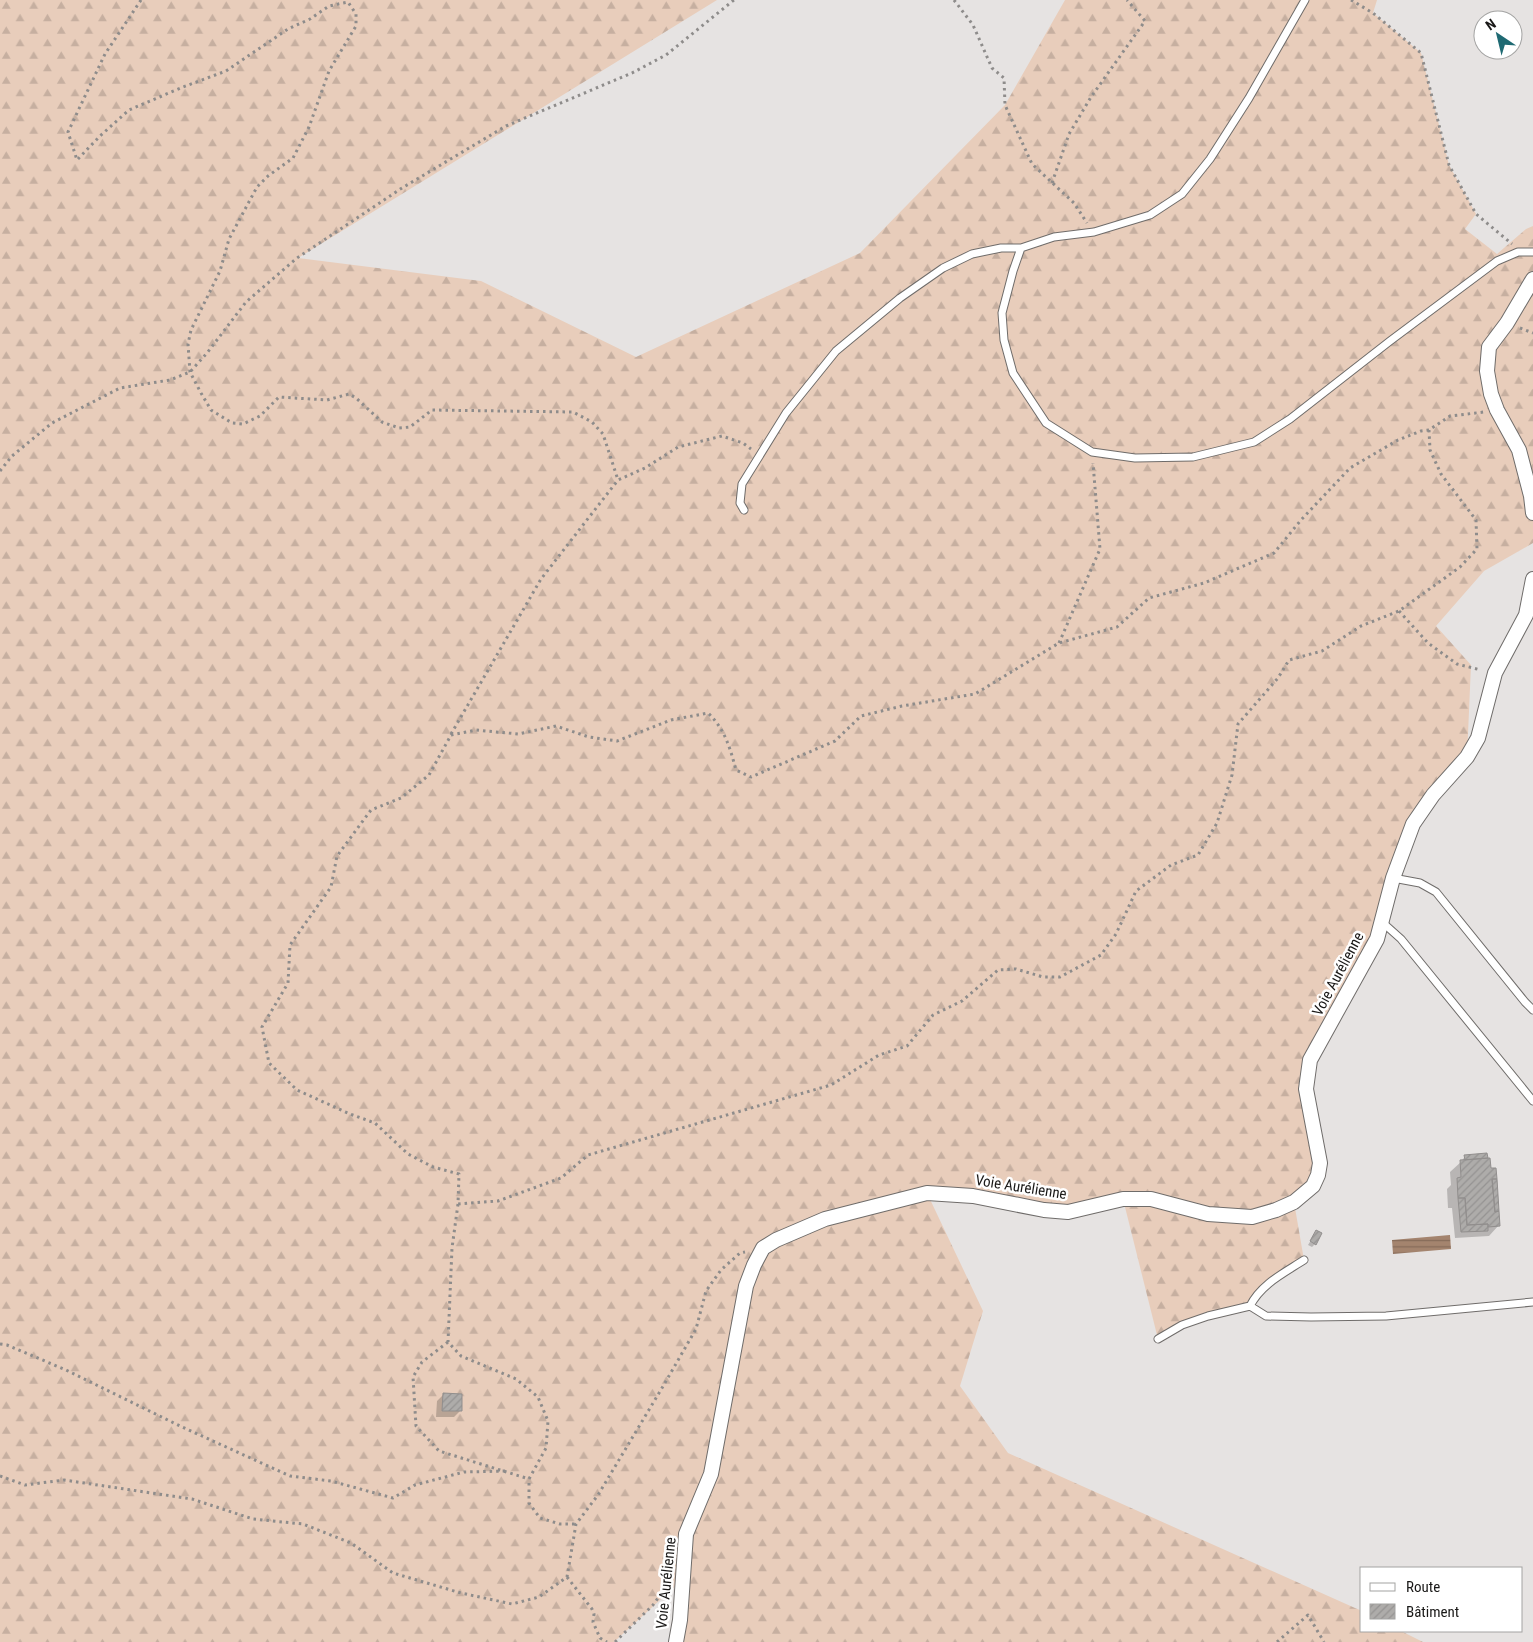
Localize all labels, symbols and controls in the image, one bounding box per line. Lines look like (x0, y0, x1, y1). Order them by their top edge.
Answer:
north arrow (1473, 10, 1523, 60)
text: N (1482, 15, 1499, 33)
street label: Voie Aurélienne (1308, 929, 1368, 1019)
street label: Voie Aurélienne (974, 1171, 1068, 1203)
street label: Voie Aurélienne (652, 1536, 680, 1630)
legend (1360, 1567, 1523, 1632)
text: Route (1406, 1578, 1440, 1596)
text: Bâtiment (1406, 1603, 1459, 1621)

